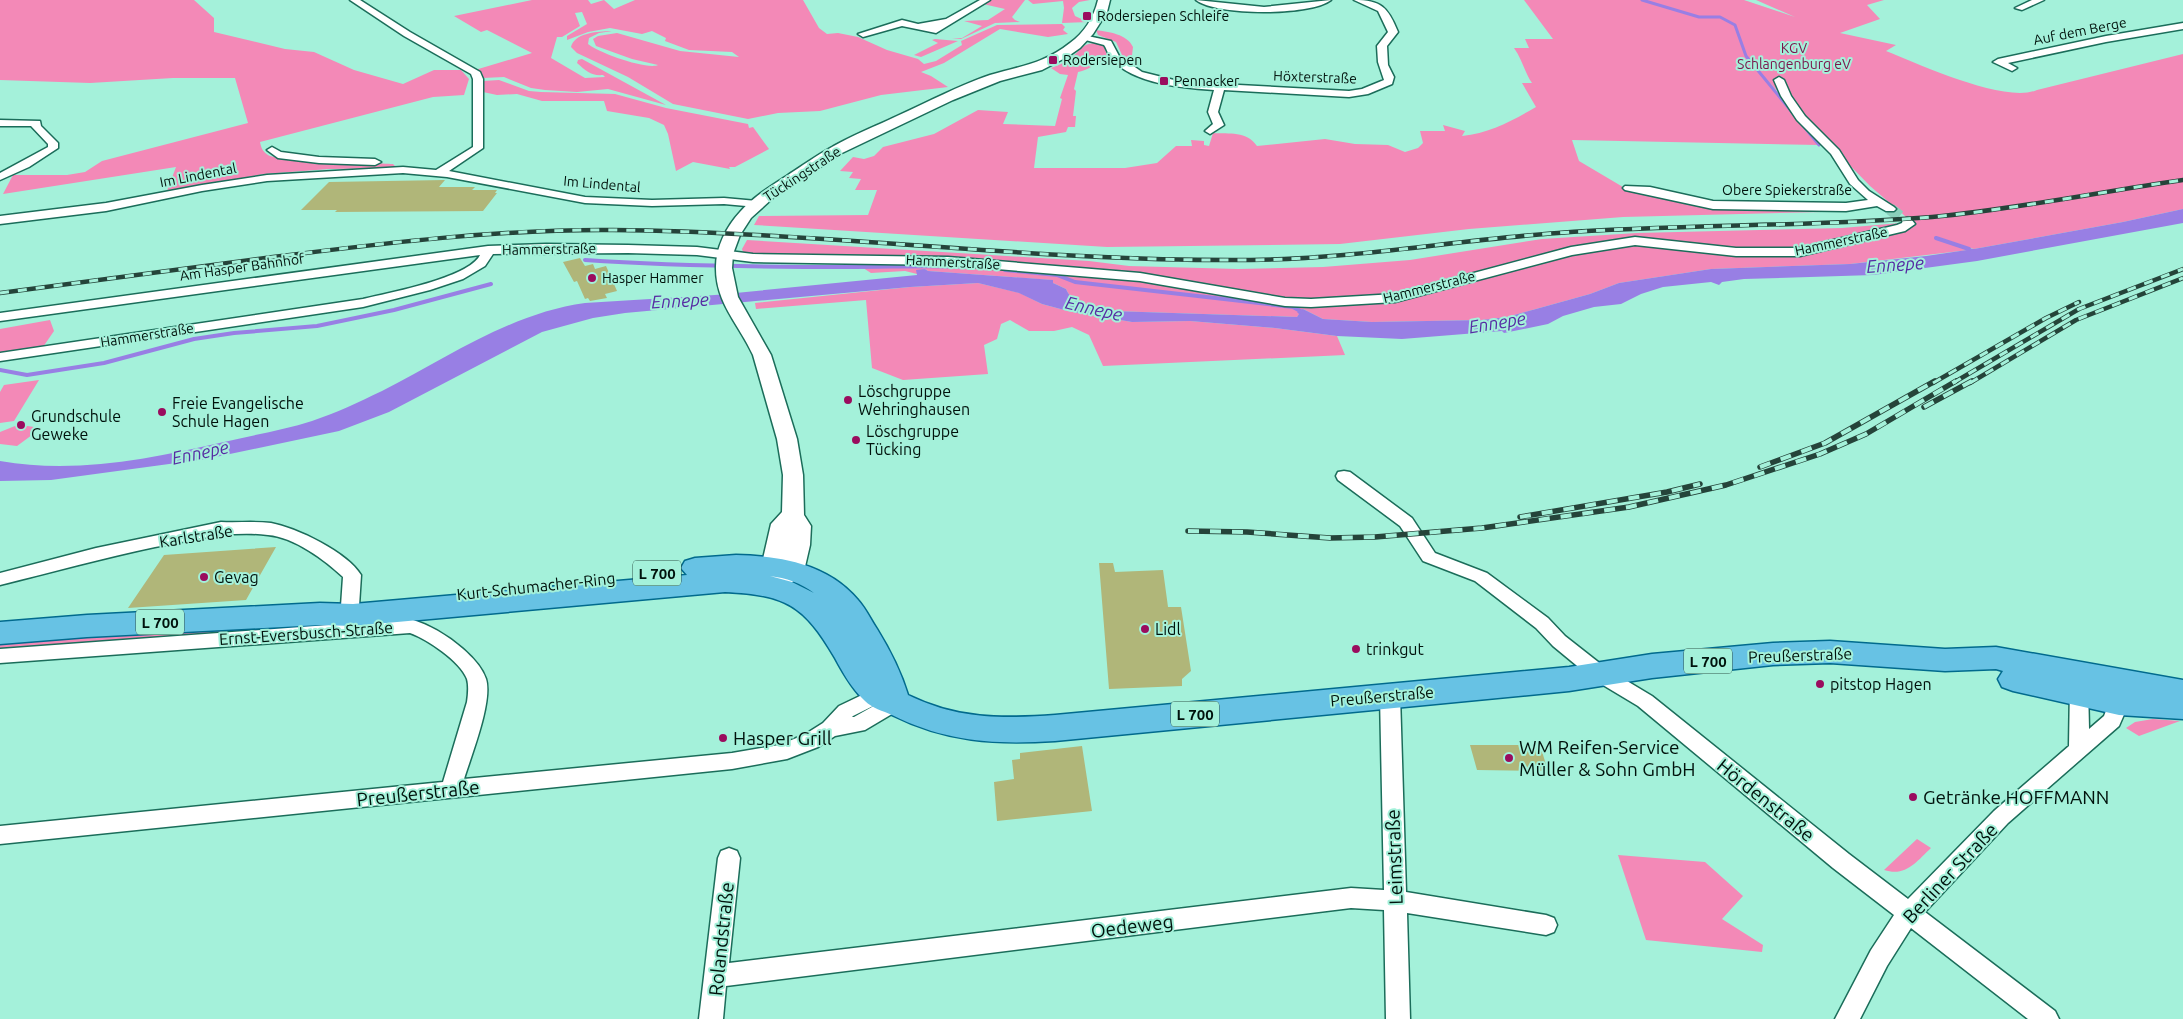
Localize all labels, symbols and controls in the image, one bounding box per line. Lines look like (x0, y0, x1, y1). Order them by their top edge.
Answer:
place label: Rodersiepen Schleife (1097, 8, 1229, 24)
marker: Rodersiepen Schleife (1081, 10, 1093, 22)
street label: Auf dem Berge (2032, 14, 2128, 48)
park label: KGV Schlangenburg eV (1737, 40, 1851, 72)
place label: Rodersiepen (1063, 52, 1142, 68)
marker: Rodersiepen (1047, 54, 1059, 66)
street label: Höxterstraße (1273, 68, 1357, 86)
place label: Pennacker (1174, 73, 1240, 89)
marker: Pennacker (1158, 75, 1170, 87)
street label: Tückingstraße (760, 143, 844, 205)
street label: Im Lindental (158, 160, 238, 190)
street label: Im Lindental (563, 173, 642, 195)
street label: Obere Spiekerstraße (1722, 182, 1852, 198)
street label: Hammerstraße (1793, 223, 1889, 259)
street label: Hammerstraße (502, 240, 596, 258)
street label: Am Hasper Bahnhof (179, 250, 306, 284)
street label: Hammerstraße (905, 252, 1001, 272)
water label: Ennepe (1866, 252, 1924, 276)
street label: Hammerstraße (1381, 268, 1477, 306)
place label: Hasper Hammer (602, 270, 704, 286)
marker: Hasper Hammer (586, 272, 598, 284)
water label: Ennepe (651, 289, 709, 311)
water label: Ennepe (1064, 292, 1124, 324)
water label: Ennepe (1467, 308, 1527, 336)
street label: Hammerstraße (99, 320, 195, 350)
place label: Löschgruppe Wehringhausen (858, 382, 970, 418)
place label: Freie Evangelische Schule Hagen (172, 394, 304, 430)
marker: Löschgruppe Wehringhausen (842, 394, 854, 406)
marker: Freie Evangelische Schule Hagen (156, 406, 168, 418)
place label: Grundschule Geweke (31, 407, 121, 443)
marker: Grundschule Geweke (15, 419, 27, 431)
place label: Löschgruppe Tücking (866, 422, 959, 458)
marker: Löschgruppe Tücking (850, 434, 862, 446)
water label: Ennepe (170, 436, 230, 468)
street label: Karlstraße (158, 521, 234, 551)
road number: L 700 (633, 560, 681, 586)
place label: Gevag (214, 568, 259, 586)
street label: Kurt-Schumacher-Ring (456, 569, 616, 603)
marker: Gevag (198, 571, 210, 583)
road number: L 700 (136, 610, 184, 634)
street label: Ernst-Eversbusch-Straße (219, 618, 393, 648)
place label: Lidl (1155, 620, 1181, 638)
marker: Lidl (1139, 623, 1151, 635)
place label: trinkgut (1366, 640, 1424, 658)
marker: trinkgut (1350, 643, 1362, 655)
street label: Preußerstraße (1748, 644, 1852, 666)
road number: L 700 (1684, 648, 1732, 674)
place label: pitstop Hagen (1830, 675, 1932, 693)
marker: pitstop Hagen (1814, 678, 1826, 690)
street label: Preußerstraße (1329, 682, 1435, 710)
road number: L 700 (1171, 702, 1219, 726)
place label: Hasper Grill (733, 727, 832, 749)
marker: Hasper Grill (717, 732, 729, 744)
place label: WM Reifen-Service Müller & Sohn GmbH (1519, 736, 1696, 780)
marker: WM Reifen-Service Müller & Sohn GmbH (1503, 752, 1515, 764)
street label: Hördenstraße (1713, 754, 1819, 846)
street label: Preußerstraße (355, 776, 481, 810)
place label: Getränke HOFFMANN (1923, 786, 2109, 808)
marker: Getränke HOFFMANN (1907, 791, 1919, 803)
street label: Leimstraße (1381, 809, 1407, 905)
street label: Berliner Straße (1898, 818, 2002, 928)
street label: Rolandstraße (704, 881, 738, 997)
street label: Oedeweg (1089, 910, 1175, 942)

